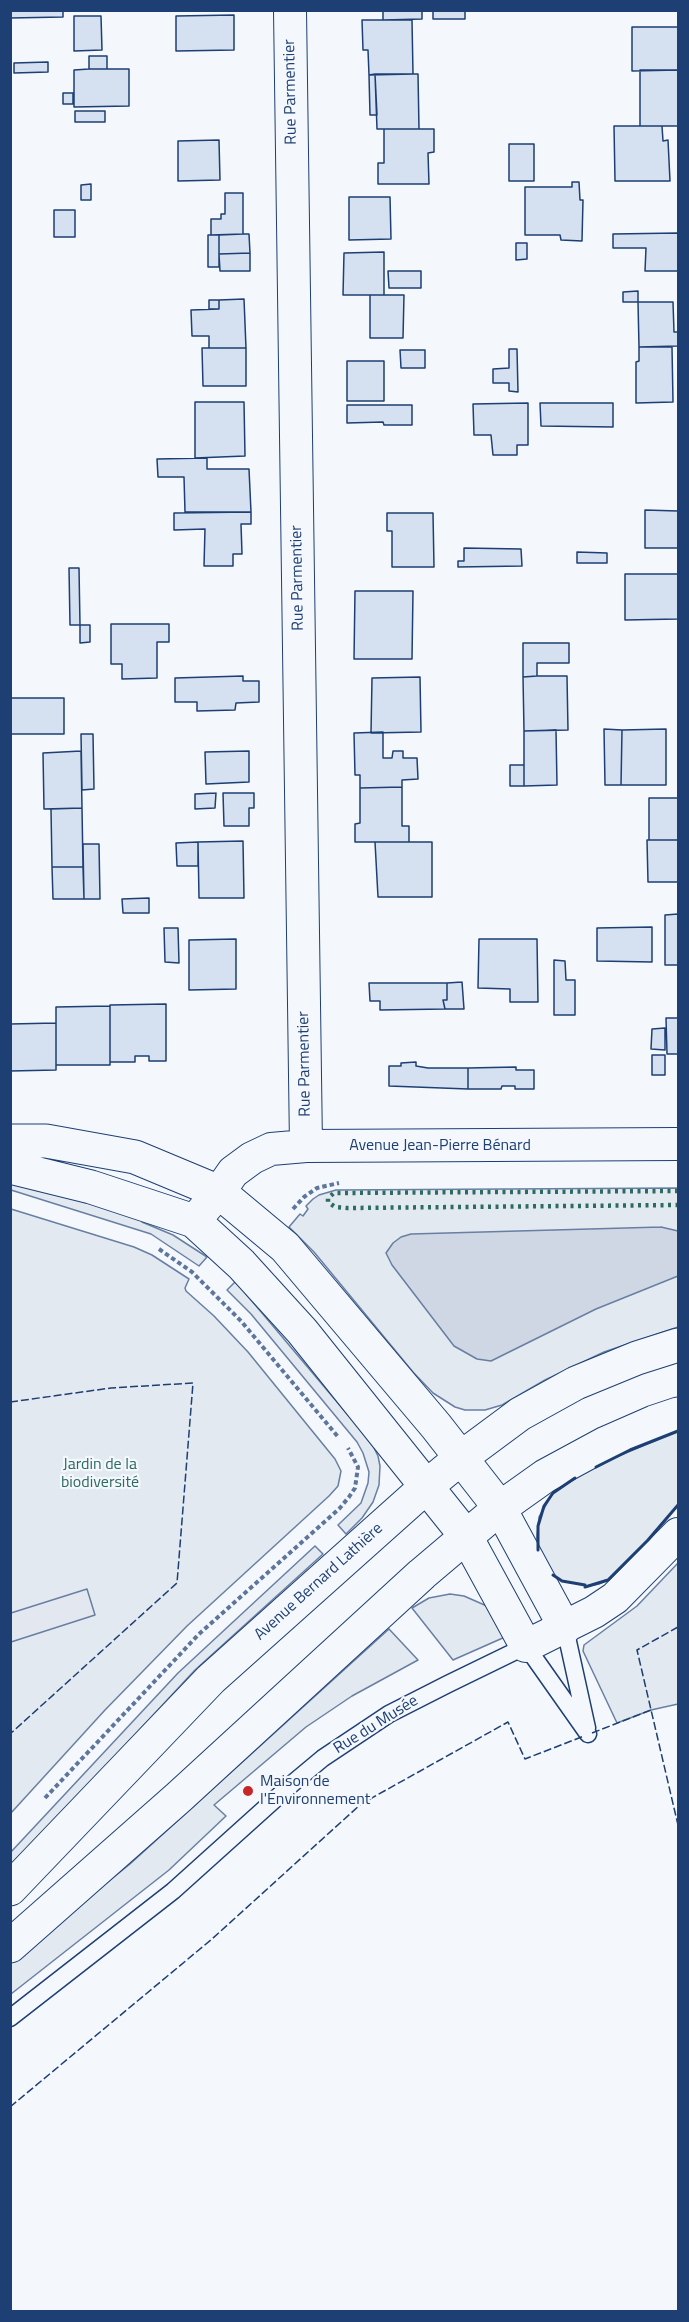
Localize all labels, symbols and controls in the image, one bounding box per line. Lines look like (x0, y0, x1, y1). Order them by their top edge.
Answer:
street label: Rue Parmentier (280, 39, 302, 145)
street label: Rue Parmentier (287, 525, 309, 631)
street label: Rue Parmentier (294, 1011, 316, 1117)
street label: Avenue Jean-Pierre Bénard (349, 1136, 531, 1156)
park label: Jardin de la biodiversité (61, 1455, 139, 1493)
street label: Avenue Bernard Lathière (251, 1519, 387, 1645)
street label: Rue du Musée (330, 1691, 422, 1759)
place label: Maison de l'Environnement (260, 1772, 370, 1810)
marker: Maison de l'Environnement (241, 1784, 255, 1798)

